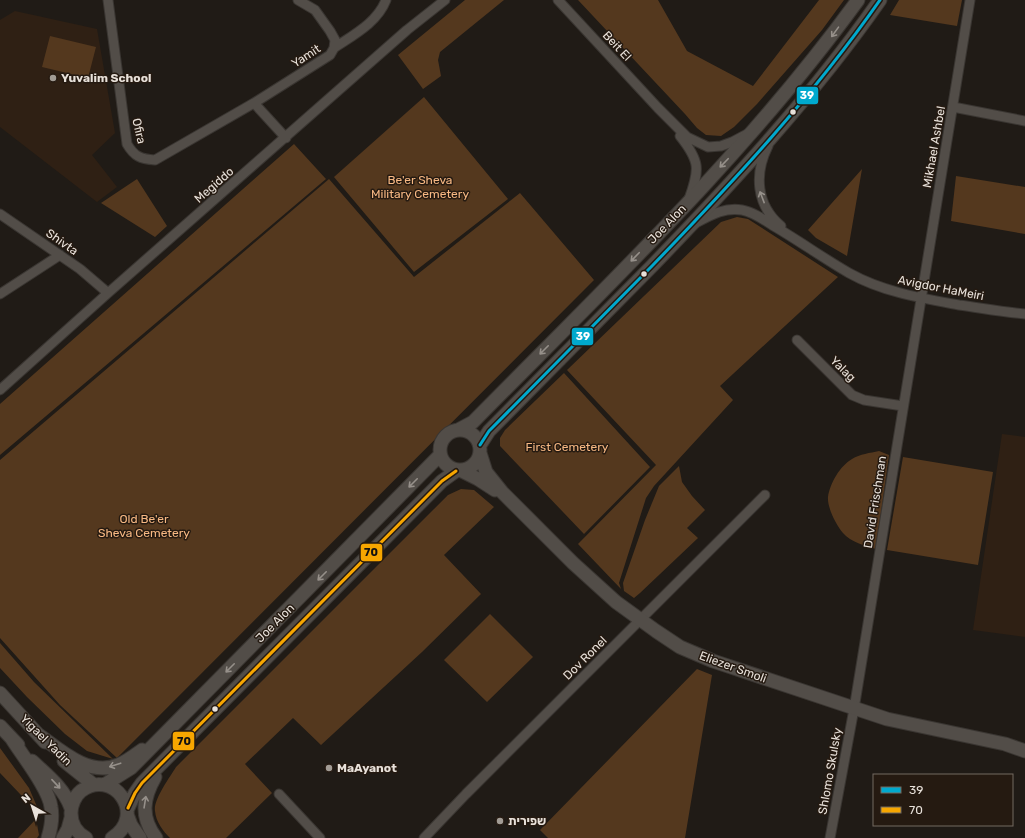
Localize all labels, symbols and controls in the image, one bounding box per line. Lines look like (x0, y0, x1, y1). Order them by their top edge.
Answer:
one-way arrow (831, 26, 839, 37)
street label: Beit El (600, 28, 634, 64)
street label: Yamit (289, 41, 323, 70)
place label: Yuvalim School (61, 71, 151, 85)
marker: Yuvalim School (48, 73, 58, 83)
line badge: 39 (796, 86, 819, 105)
text: 39 (800, 89, 814, 102)
street label: Mikhael Ashbel (920, 105, 948, 189)
unlabelled marker (788, 107, 798, 117)
street label: Ofira (129, 117, 149, 145)
one-way arrow (719, 158, 729, 168)
street label: Megiddo (191, 164, 237, 206)
park label: Be'er Sheva Military Cemetery (371, 173, 469, 201)
one-way arrow (757, 191, 765, 203)
street label: Joe Alon (645, 202, 689, 246)
street label: Shivta (43, 226, 81, 258)
one-way arrow (630, 252, 640, 262)
unlabelled marker (639, 269, 649, 279)
street label: Avigdor HaMeiri (897, 273, 985, 303)
line badge: 39 (571, 327, 594, 346)
text: 39 (576, 330, 590, 343)
one-way arrow (539, 345, 549, 355)
street label: Yalag (827, 353, 859, 385)
park label: First Cemetery (526, 440, 609, 454)
street label: David Frischman (861, 455, 889, 549)
one-way arrow (408, 478, 418, 488)
park label: Old Be'er Sheva Cemetery (98, 512, 190, 540)
line badge: 70 (360, 543, 383, 562)
text: 70 (364, 546, 378, 559)
one-way arrow (317, 571, 326, 581)
street label: Joe Alon (253, 601, 297, 645)
street label: Dov Ronel (560, 633, 610, 683)
street label: Eliezer Smoli (697, 648, 769, 686)
one-way arrow (225, 663, 235, 673)
unlabelled marker (210, 704, 220, 714)
street label: Yigael Yadin (17, 711, 75, 769)
street label: Shlomo Skulsky (815, 726, 845, 815)
line badge: 70 (172, 731, 195, 751)
text: 70 (177, 735, 191, 748)
place label: MaAyanot (337, 761, 397, 775)
one-way arrow (109, 762, 122, 769)
marker: MaAyanot (324, 763, 334, 773)
legend (873, 774, 1013, 826)
one-way arrow (51, 779, 61, 789)
text: 39 (909, 783, 923, 797)
north arrow (12, 786, 52, 826)
text: N (19, 791, 33, 806)
one-way arrow (141, 796, 149, 809)
text: 70 (909, 803, 923, 817)
place label: שפירית (508, 814, 546, 828)
marker: שפירית (495, 816, 505, 826)

